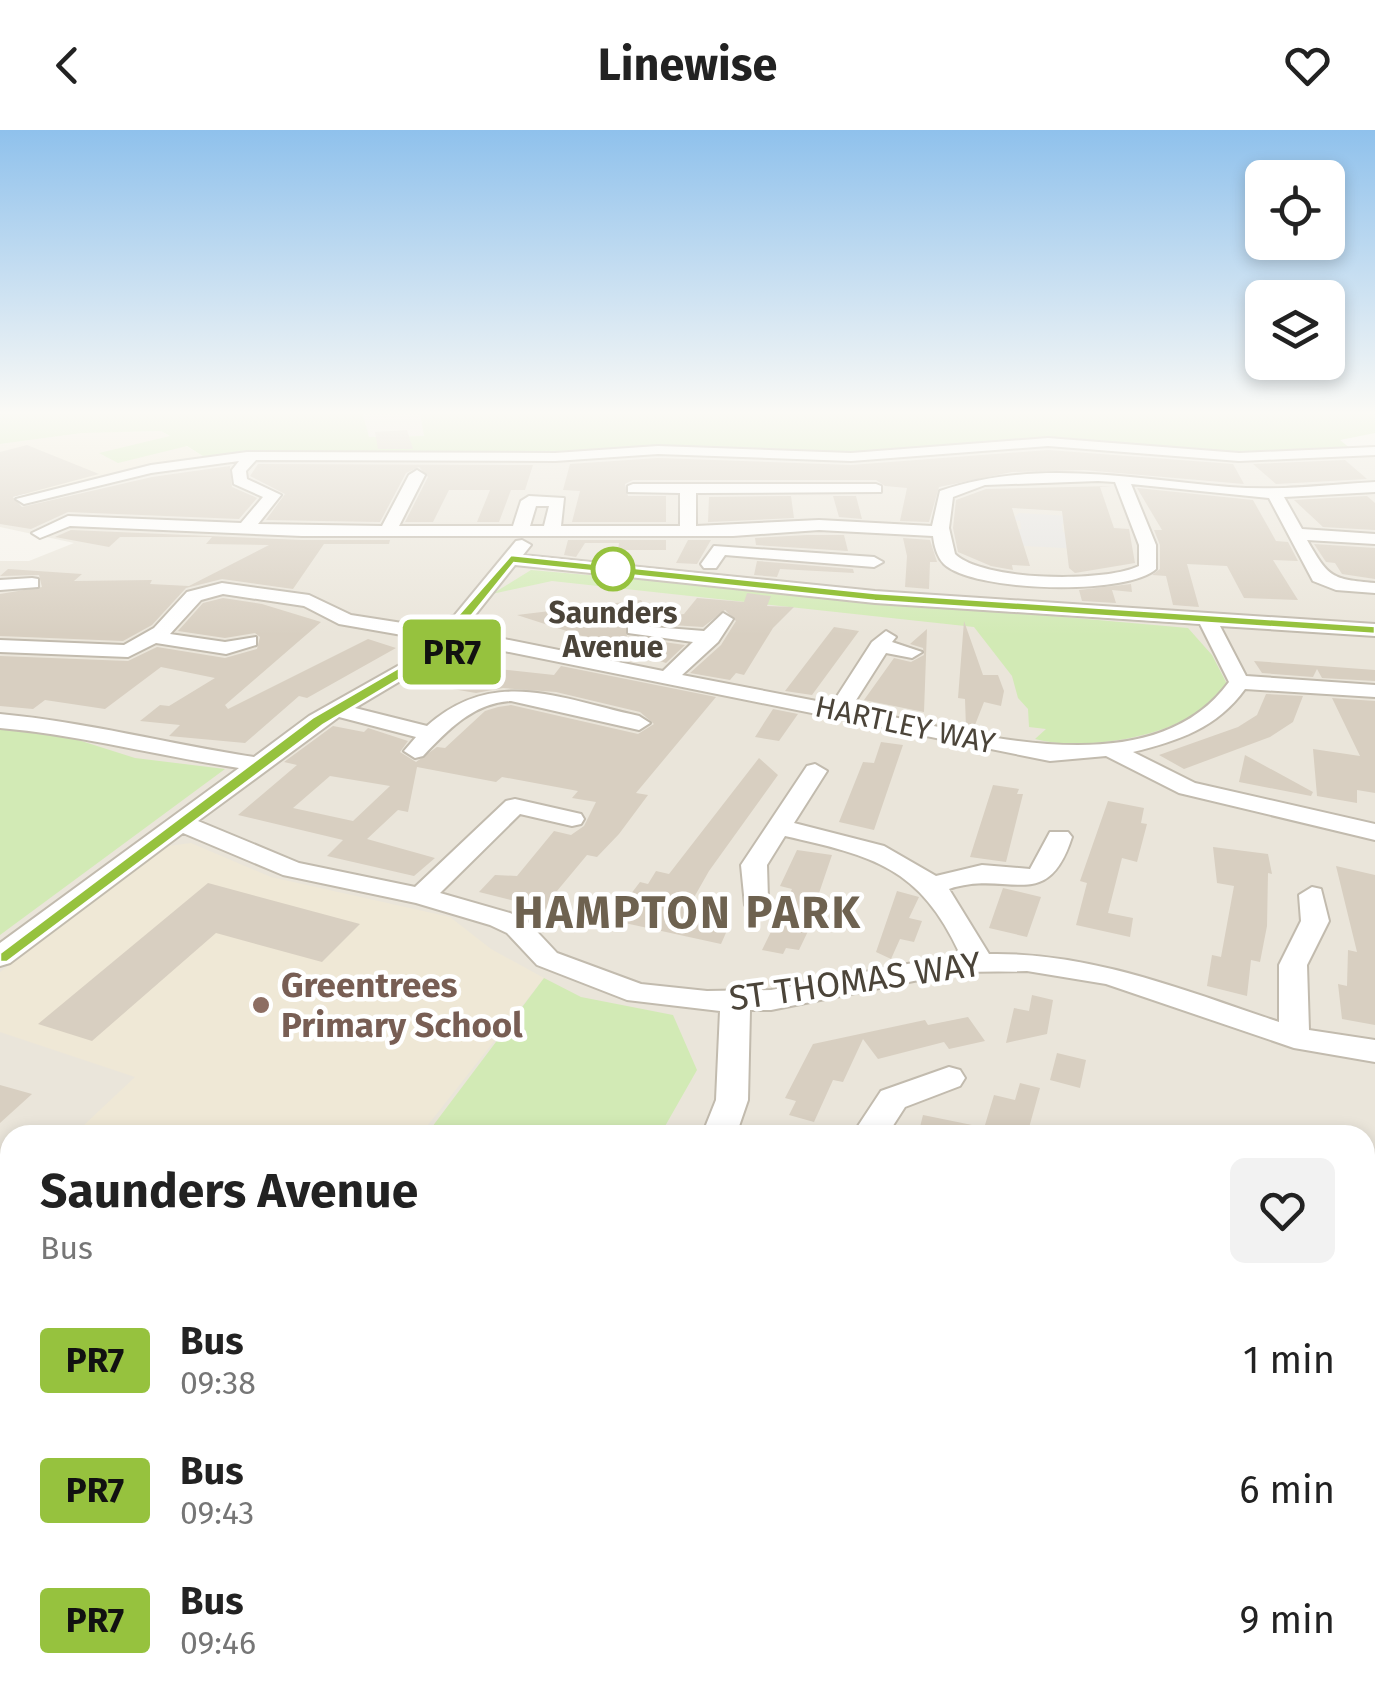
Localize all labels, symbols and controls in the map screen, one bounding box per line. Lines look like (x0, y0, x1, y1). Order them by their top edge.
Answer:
icon: back (40, 38, 95, 93)
text: Linewise (598, 38, 777, 92)
icon: heart (1280, 38, 1335, 93)
map controls (1245, 160, 1345, 380)
button: locate (1245, 160, 1345, 260)
button: layers (1245, 280, 1345, 380)
marker: Saunders Avenue (592, 548, 634, 590)
place label: Saunders Avenue (549, 595, 677, 665)
line badge: PR7 (394, 620, 510, 684)
text: PR7 (423, 631, 481, 673)
street label: HARTLEY WAY (812, 688, 999, 762)
district label: HAMPTON PARK (513, 886, 863, 940)
street label: ST THOMAS WAY (726, 942, 984, 1019)
place label: Greentrees Primary School (281, 964, 523, 1046)
marker: Greentrees Primary School (250, 994, 272, 1016)
button: heart (1230, 1158, 1335, 1263)
text: Saunders Avenue (40, 1162, 418, 1220)
text: Bus (40, 1229, 93, 1267)
text: Bus (180, 1318, 244, 1364)
text: 1 min (1243, 1337, 1335, 1383)
text: PR7 (66, 1339, 124, 1381)
text: 09:38 (180, 1364, 256, 1402)
text: Bus (180, 1448, 244, 1494)
text: 6 min (1239, 1467, 1335, 1513)
text: PR7 (66, 1469, 124, 1511)
text: 09:43 (180, 1494, 254, 1532)
text: Bus (180, 1578, 244, 1624)
text: 9 min (1239, 1597, 1335, 1643)
text: PR7 (66, 1599, 124, 1641)
text: 09:46 (180, 1624, 256, 1662)

